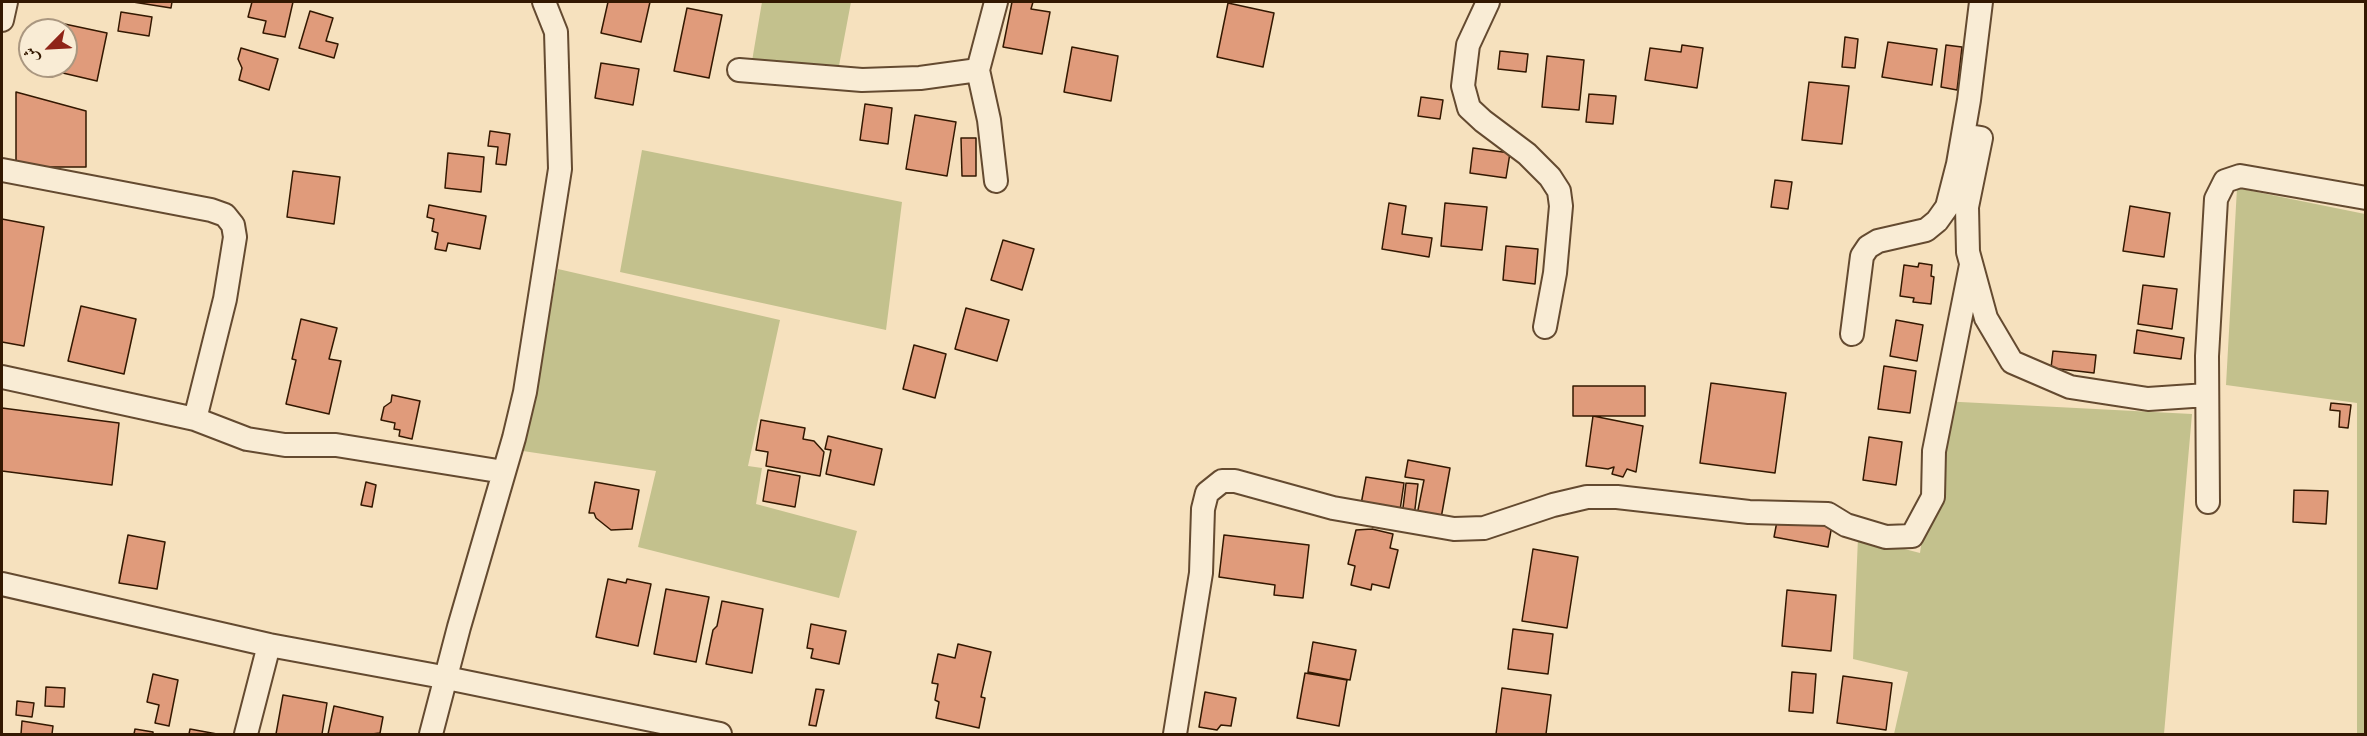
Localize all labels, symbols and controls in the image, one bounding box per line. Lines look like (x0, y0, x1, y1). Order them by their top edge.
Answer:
north arrow (18, 18, 78, 78)
text: ش (19, 43, 47, 67)

